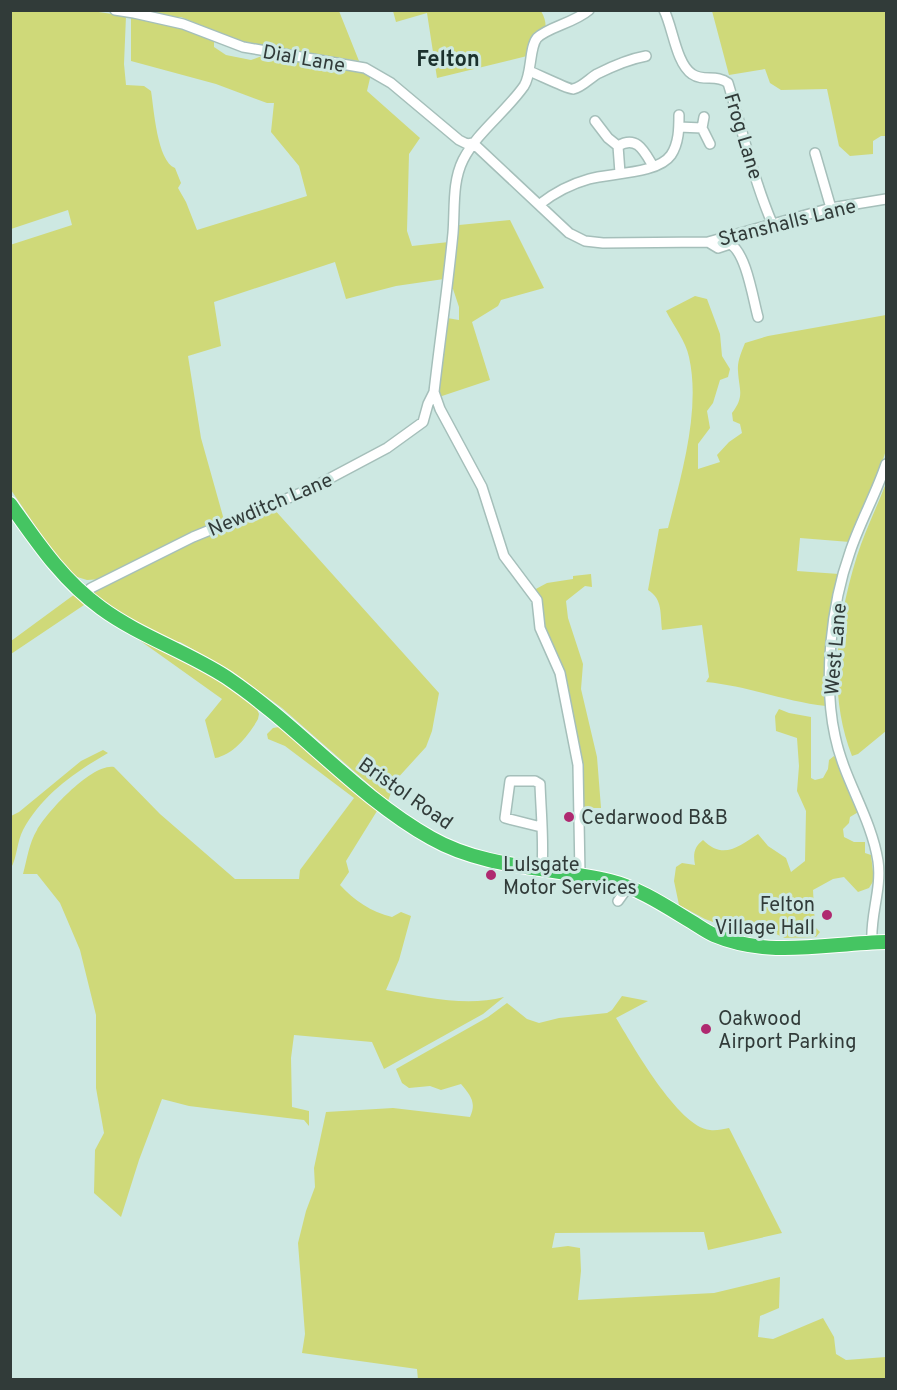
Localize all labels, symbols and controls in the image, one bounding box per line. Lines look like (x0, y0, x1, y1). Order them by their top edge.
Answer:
street label: Dial Lane (260, 40, 347, 80)
district label: Felton (416, 47, 480, 74)
street label: Frog Lane (717, 90, 767, 183)
street label: Stanshalls Lane (716, 194, 859, 254)
street label: Newditch Lane (205, 468, 337, 544)
street label: West Lane (820, 602, 854, 696)
street label: Bristol Road (352, 752, 457, 837)
place label: Cedarwood B&B (581, 806, 728, 832)
marker: Cedarwood B&B (562, 810, 576, 824)
place label: Lulsgate Motor Services (503, 853, 637, 902)
marker: Lulsgate Motor Services (484, 868, 498, 882)
place label: Felton Village Hall (715, 893, 815, 942)
marker: Felton Village Hall (820, 908, 834, 922)
place label: Oakwood Airport Parking (718, 1007, 857, 1056)
marker: Oakwood Airport Parking (699, 1022, 713, 1036)

